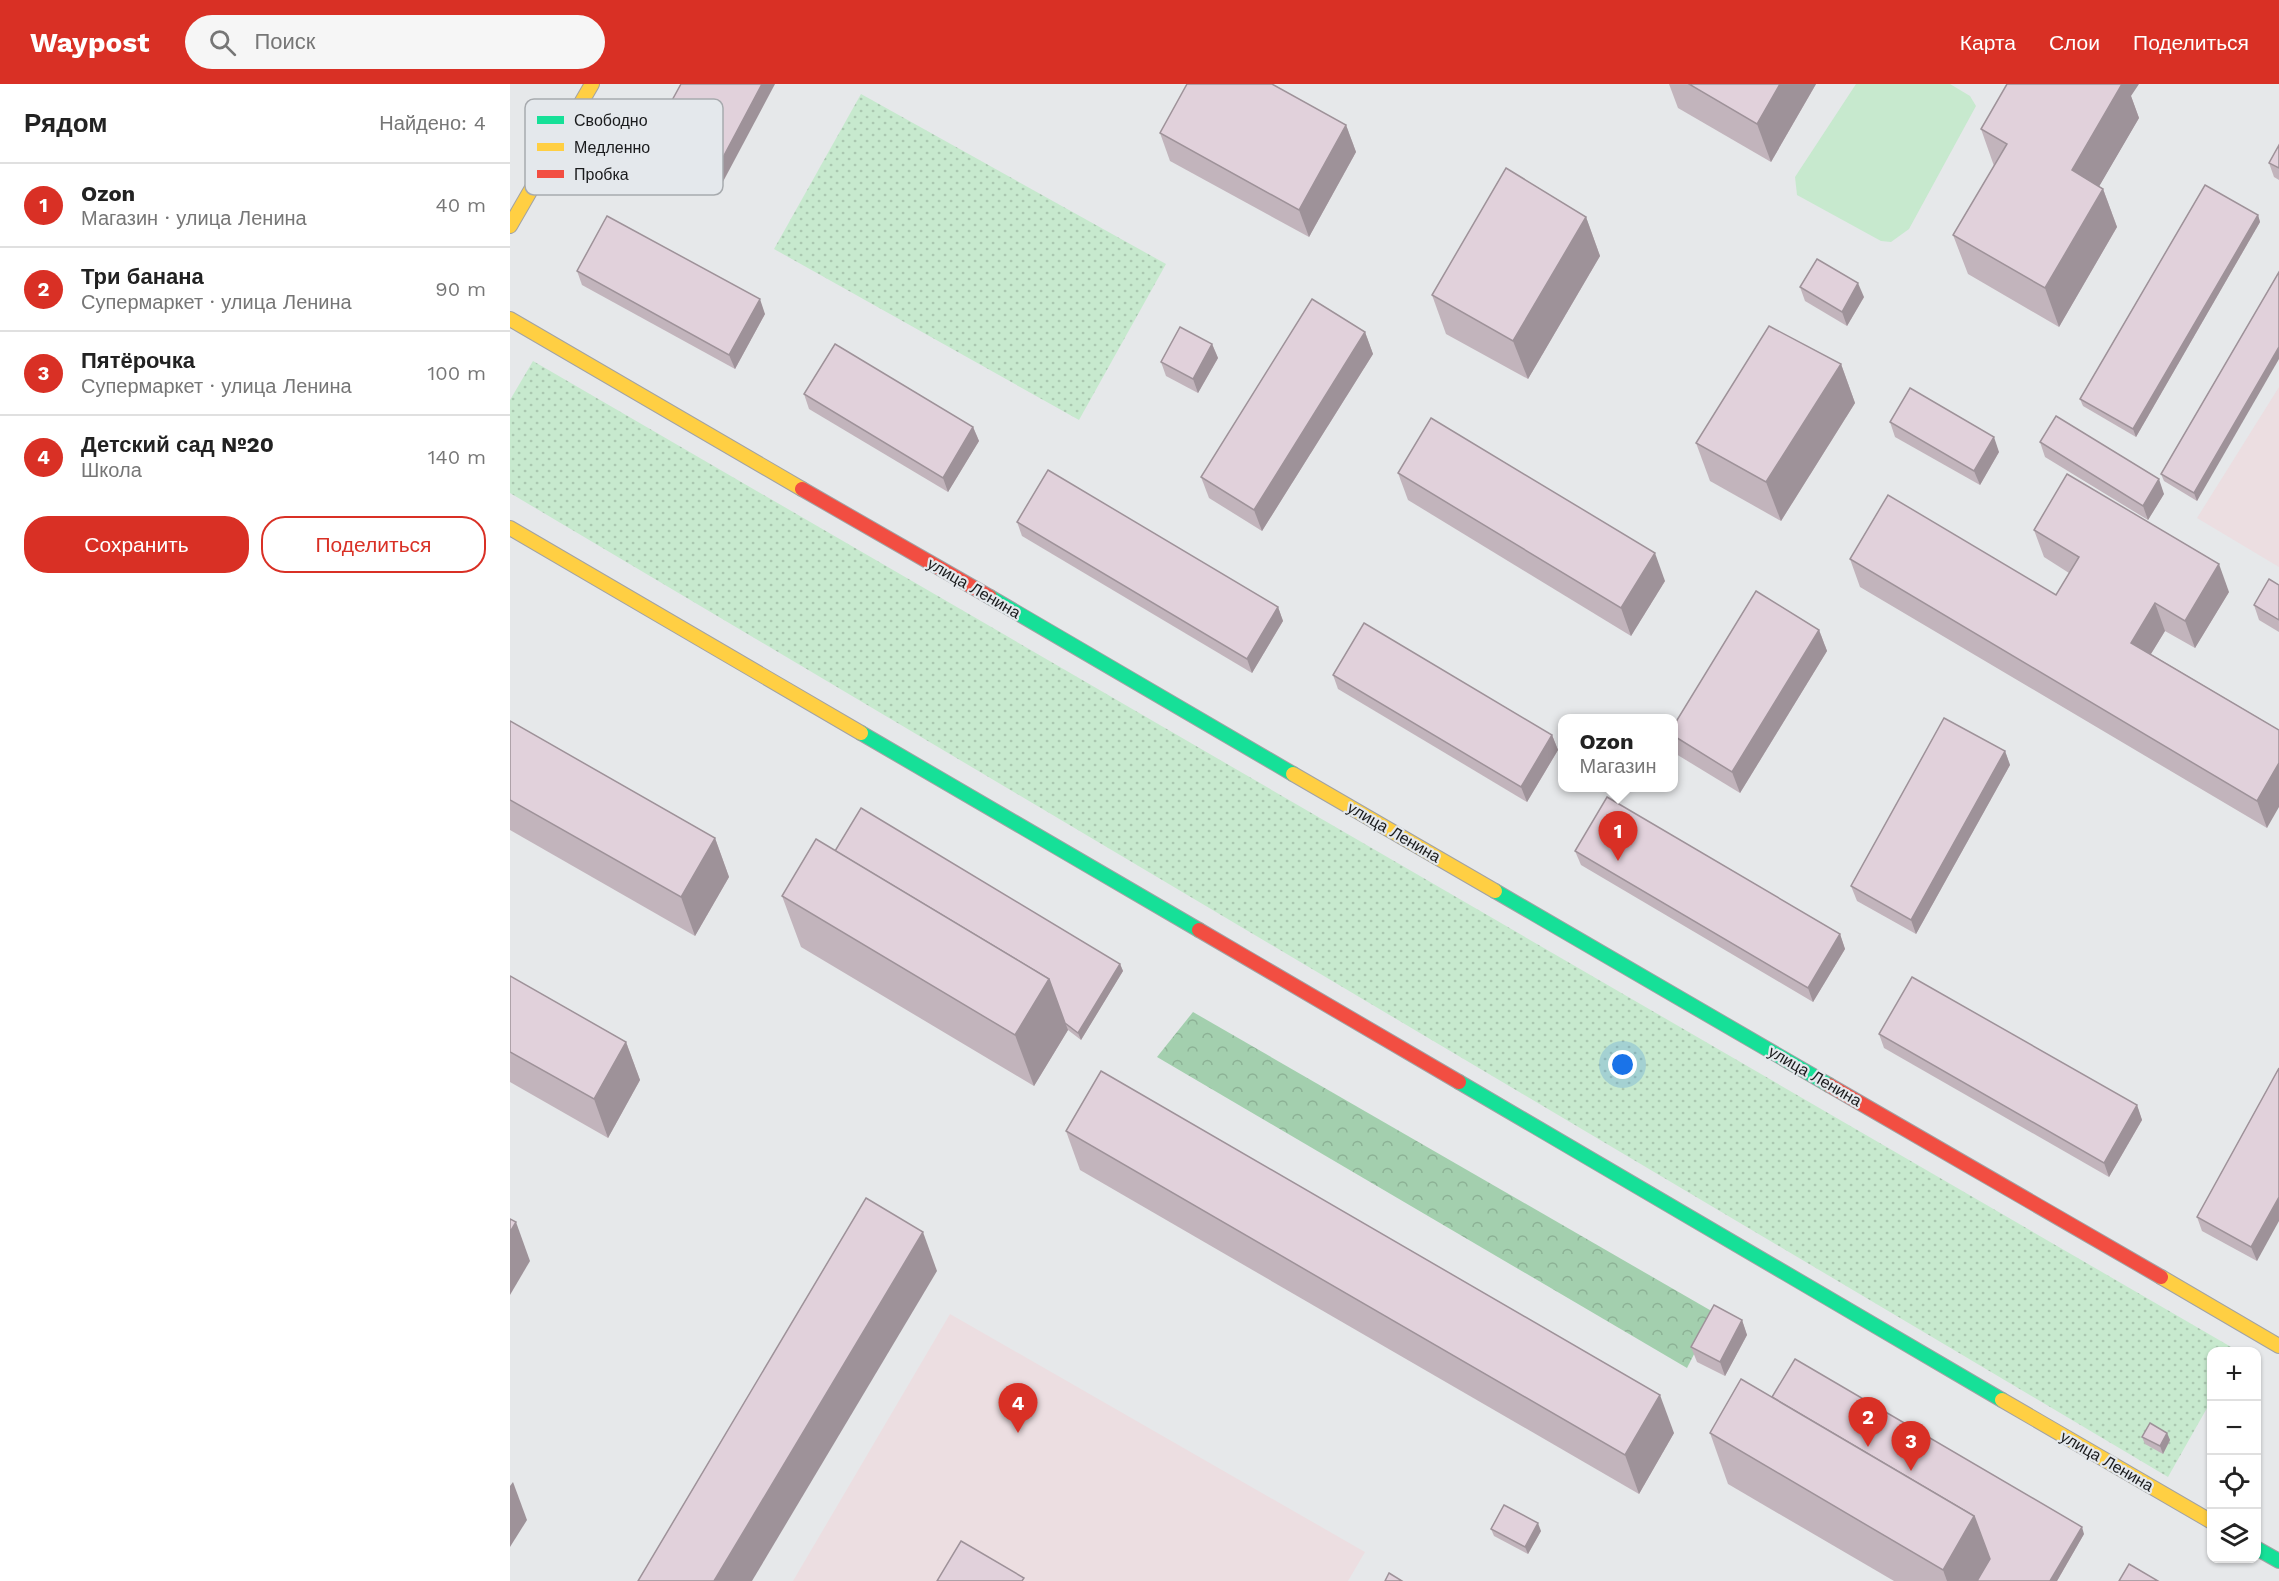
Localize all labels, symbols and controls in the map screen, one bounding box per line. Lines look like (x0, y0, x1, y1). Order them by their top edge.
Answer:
search box (185, 15, 605, 69)
text: Waypost (30, 26, 149, 59)
icon: search (206, 26, 239, 59)
text: Поиск (254, 29, 315, 54)
text: Карта (1960, 30, 2016, 55)
text: Слои (2049, 30, 2100, 55)
text: Поделиться (2133, 30, 2249, 55)
legend (525, 99, 723, 195)
text: Рядом (24, 108, 107, 138)
text: Найдено: 4 (379, 111, 486, 135)
text: Свободно (574, 111, 648, 130)
text: Медленно (574, 138, 650, 157)
text: Пробка (574, 165, 629, 184)
text: Ozon (81, 181, 135, 206)
text: 1 (39, 193, 48, 217)
text: 40 m (435, 193, 486, 217)
text: Магазин · улица Ленина (81, 206, 307, 230)
text: Три банана (81, 264, 204, 289)
text: 2 (38, 277, 49, 301)
text: 90 m (435, 277, 486, 301)
text: Супермаркет · улица Ленина (81, 290, 352, 314)
text: Пятёрочка (81, 348, 195, 373)
text: 3 (38, 361, 49, 385)
text: 100 m (427, 361, 486, 385)
text: Супермаркет · улица Ленина (81, 374, 352, 398)
text: Детский сад №20 (81, 432, 274, 457)
text: 4 (37, 445, 50, 469)
text: 140 m (428, 445, 486, 469)
text: Школа (81, 458, 142, 482)
button: Сохранить (24, 516, 249, 573)
button: Поделиться (261, 516, 486, 573)
street label: улица Ленина (924, 554, 1024, 622)
popup (1558, 714, 1678, 792)
text: Ozon (1579, 729, 1634, 754)
text: Магазин (1579, 754, 1657, 778)
street label: улица Ленина (1344, 798, 1444, 866)
pin: 1 (1598, 812, 1638, 861)
street label: улица Ленина (1765, 1042, 1865, 1110)
your location (1608, 1050, 1637, 1079)
map controls (2207, 1347, 2261, 1563)
button: + (2207, 1347, 2261, 1401)
pin: 4 (998, 1384, 1038, 1433)
pin: 2 (1848, 1398, 1888, 1447)
button: − (2207, 1401, 2261, 1455)
pin: 3 (1892, 1422, 1930, 1471)
street label: улица Ленина (2057, 1427, 2157, 1495)
button: locate (2207, 1455, 2261, 1509)
button: layers (2207, 1509, 2261, 1563)

